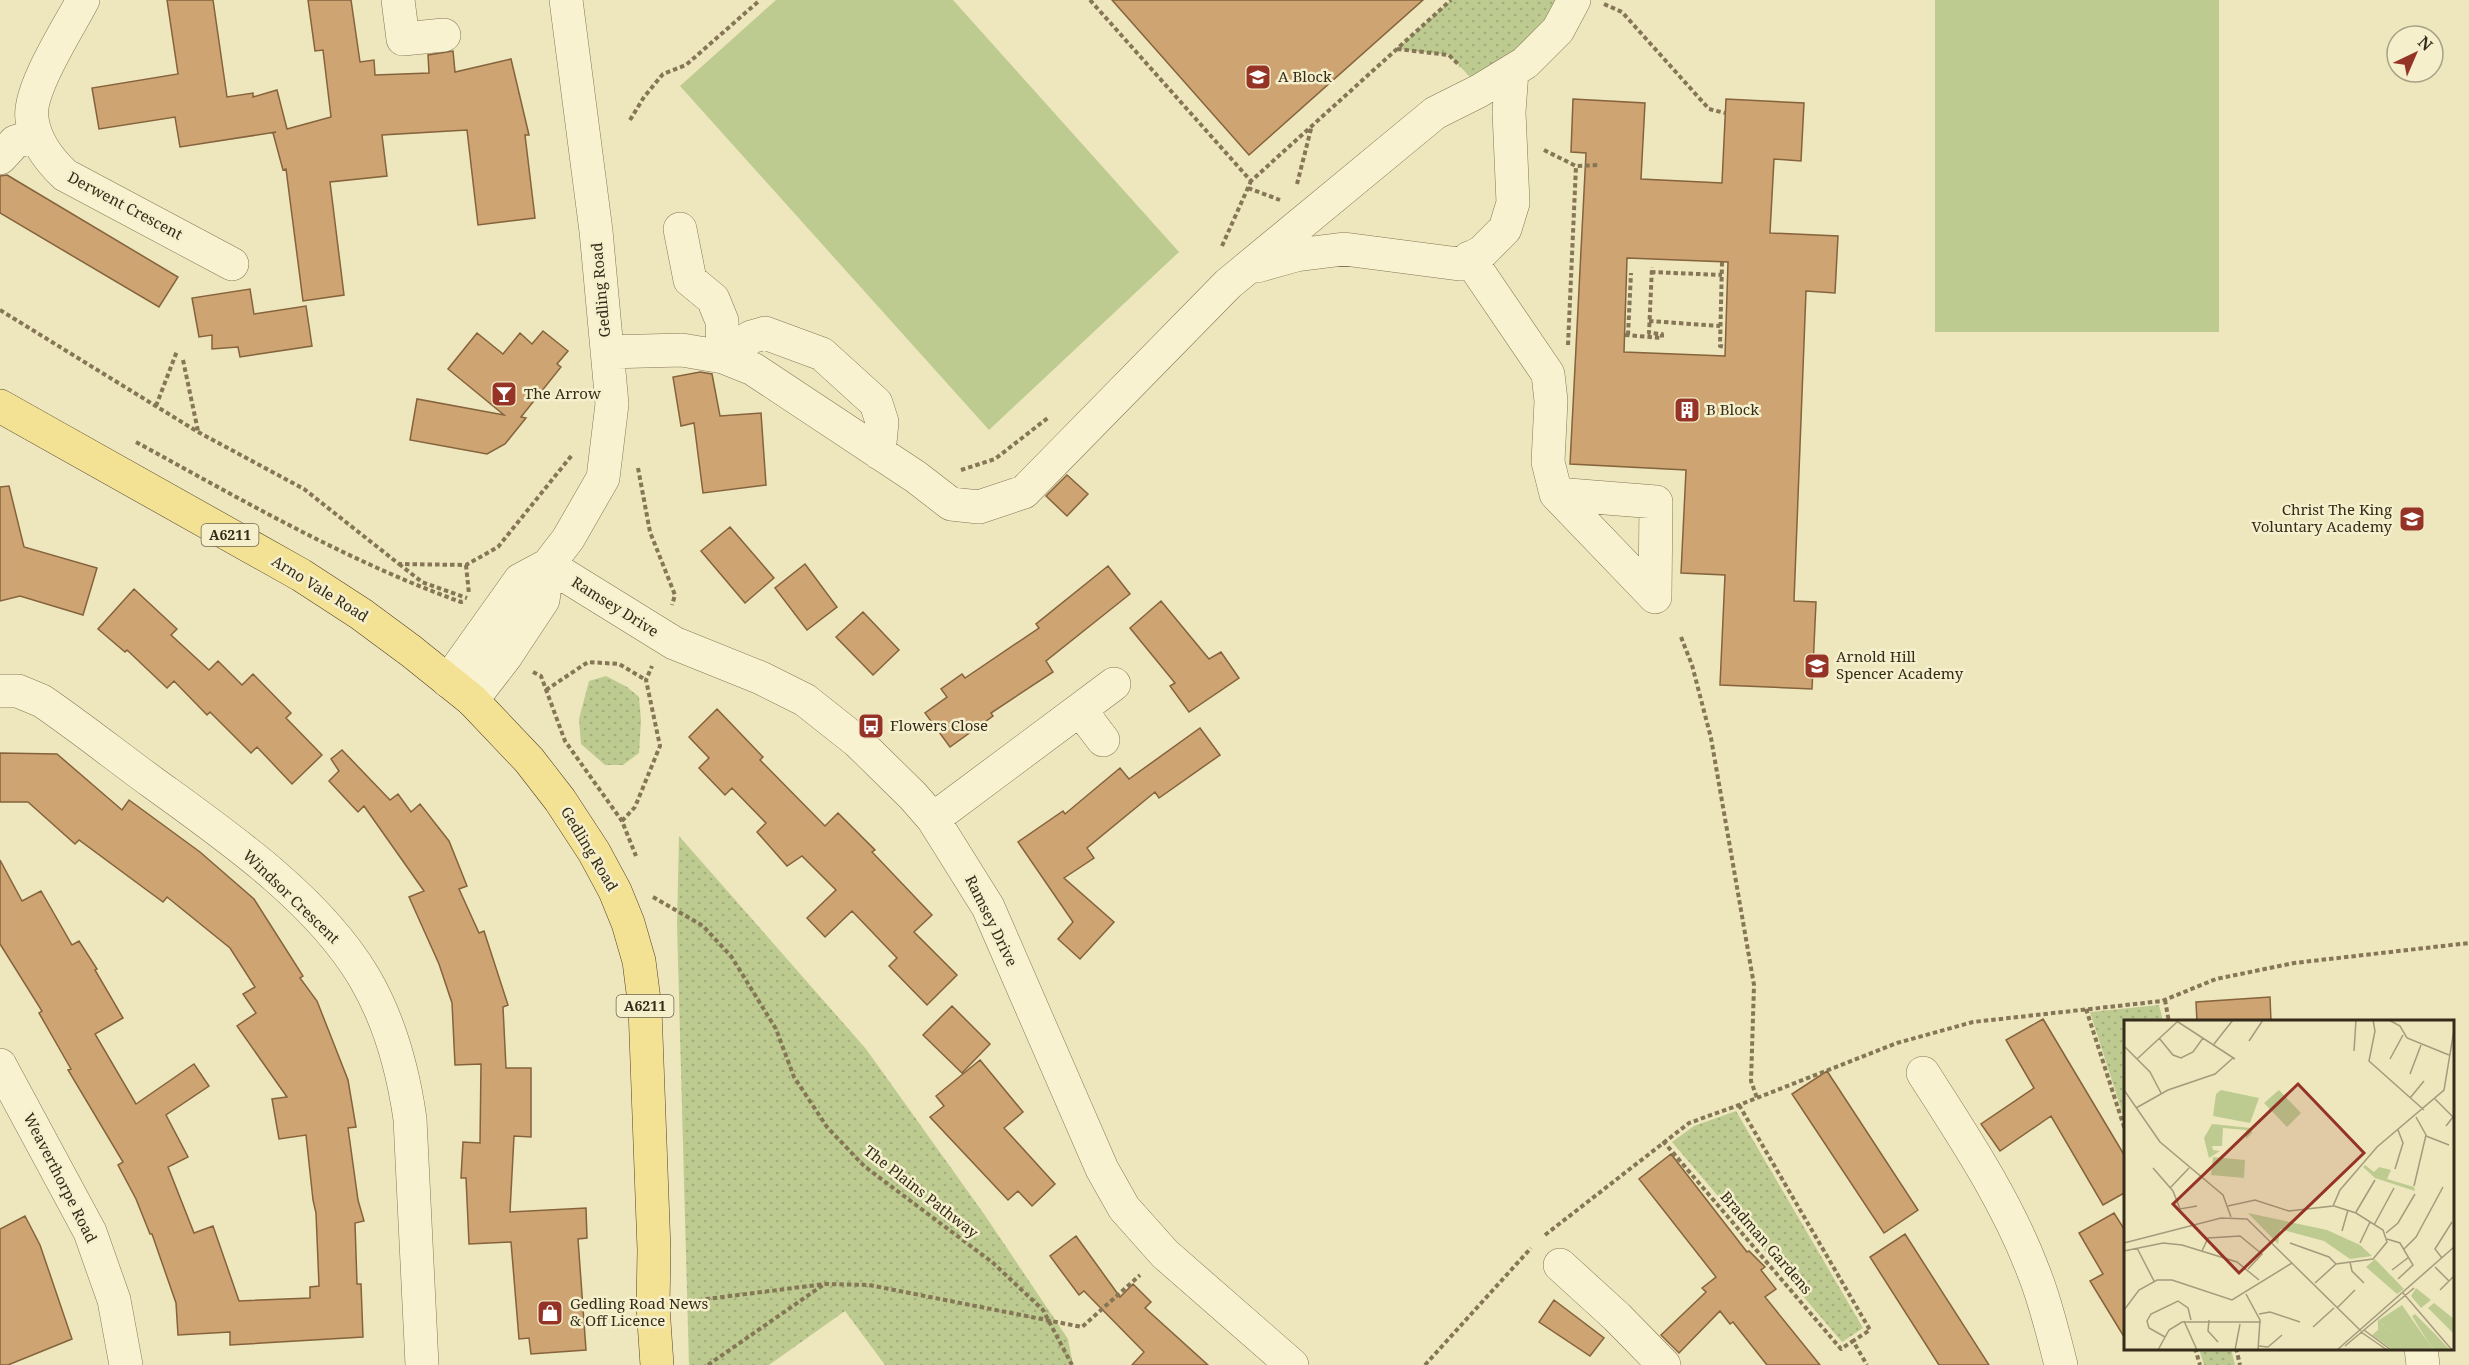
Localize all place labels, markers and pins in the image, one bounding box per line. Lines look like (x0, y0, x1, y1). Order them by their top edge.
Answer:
school or university icon: A Block (1243, 62, 1273, 92)
place label: A Block (1278, 66, 1332, 86)
bar icon: The Arrow (489, 379, 519, 409)
place label: The Arrow (524, 383, 601, 403)
building icon: B Block (1672, 395, 1702, 425)
place label: B Block (1706, 399, 1759, 419)
place label: Christ The King Voluntary Academy (2251, 499, 2393, 536)
school or university icon: Christ The King Voluntary Academy (2397, 504, 2427, 534)
place label: Arnold Hill Spencer Academy (1836, 646, 1964, 683)
school or university icon: Arnold Hill Spencer Academy (1802, 651, 1832, 681)
bus stop icon: Flowers Close (856, 711, 886, 741)
place label: Flowers Close (890, 715, 988, 735)
place label: Gedling Road News & Off Licence (570, 1293, 708, 1330)
shop icon: Gedling Road News & Off Licence (535, 1298, 565, 1328)

